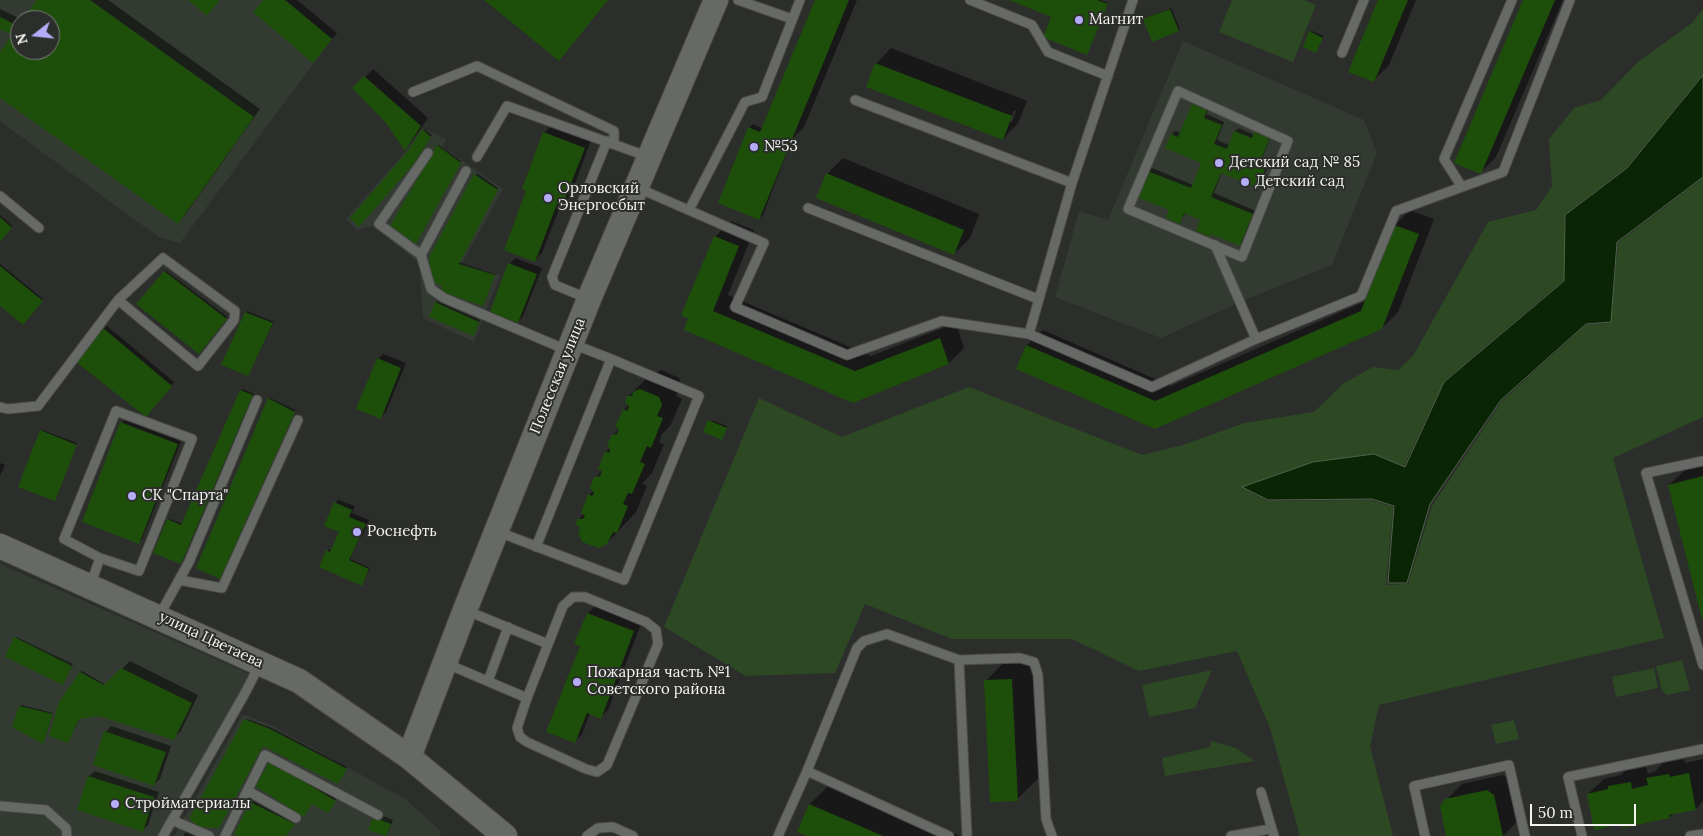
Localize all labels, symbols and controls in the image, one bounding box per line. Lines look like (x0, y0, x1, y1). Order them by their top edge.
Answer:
north arrow (10, 10, 60, 60)
place label: Магнит (1089, 11, 1143, 29)
marker: Магнит (1073, 14, 1085, 26)
text: N (11, 31, 32, 47)
place label: №53 (764, 138, 798, 156)
marker: №53 (748, 141, 760, 153)
place label: Детский сад № 85 (1229, 154, 1360, 172)
marker: Детский сад № 85 (1213, 157, 1225, 169)
place label: Детский сад (1255, 173, 1344, 191)
marker: Детский сад (1239, 176, 1251, 188)
place label: Орловский Энергосбыт (558, 180, 645, 215)
marker: Орловский Энергосбыт (542, 192, 554, 204)
street label: Полесская улица (526, 315, 590, 437)
place label: СК "Спарта" (142, 487, 228, 505)
marker: СК "Спарта" (126, 490, 138, 502)
place label: Роснефть (367, 523, 437, 541)
marker: Роснефть (351, 526, 363, 538)
street label: улица Цветаева (156, 608, 266, 672)
place label: Пожарная часть №1 Советского района (587, 664, 730, 699)
marker: Пожарная часть №1 Советского района (571, 676, 583, 688)
scale bar (1533, 794, 1639, 826)
place label: Стройматериалы (125, 795, 251, 813)
marker: Стройматериалы (109, 798, 121, 810)
text: 50 m (1538, 803, 1573, 822)

